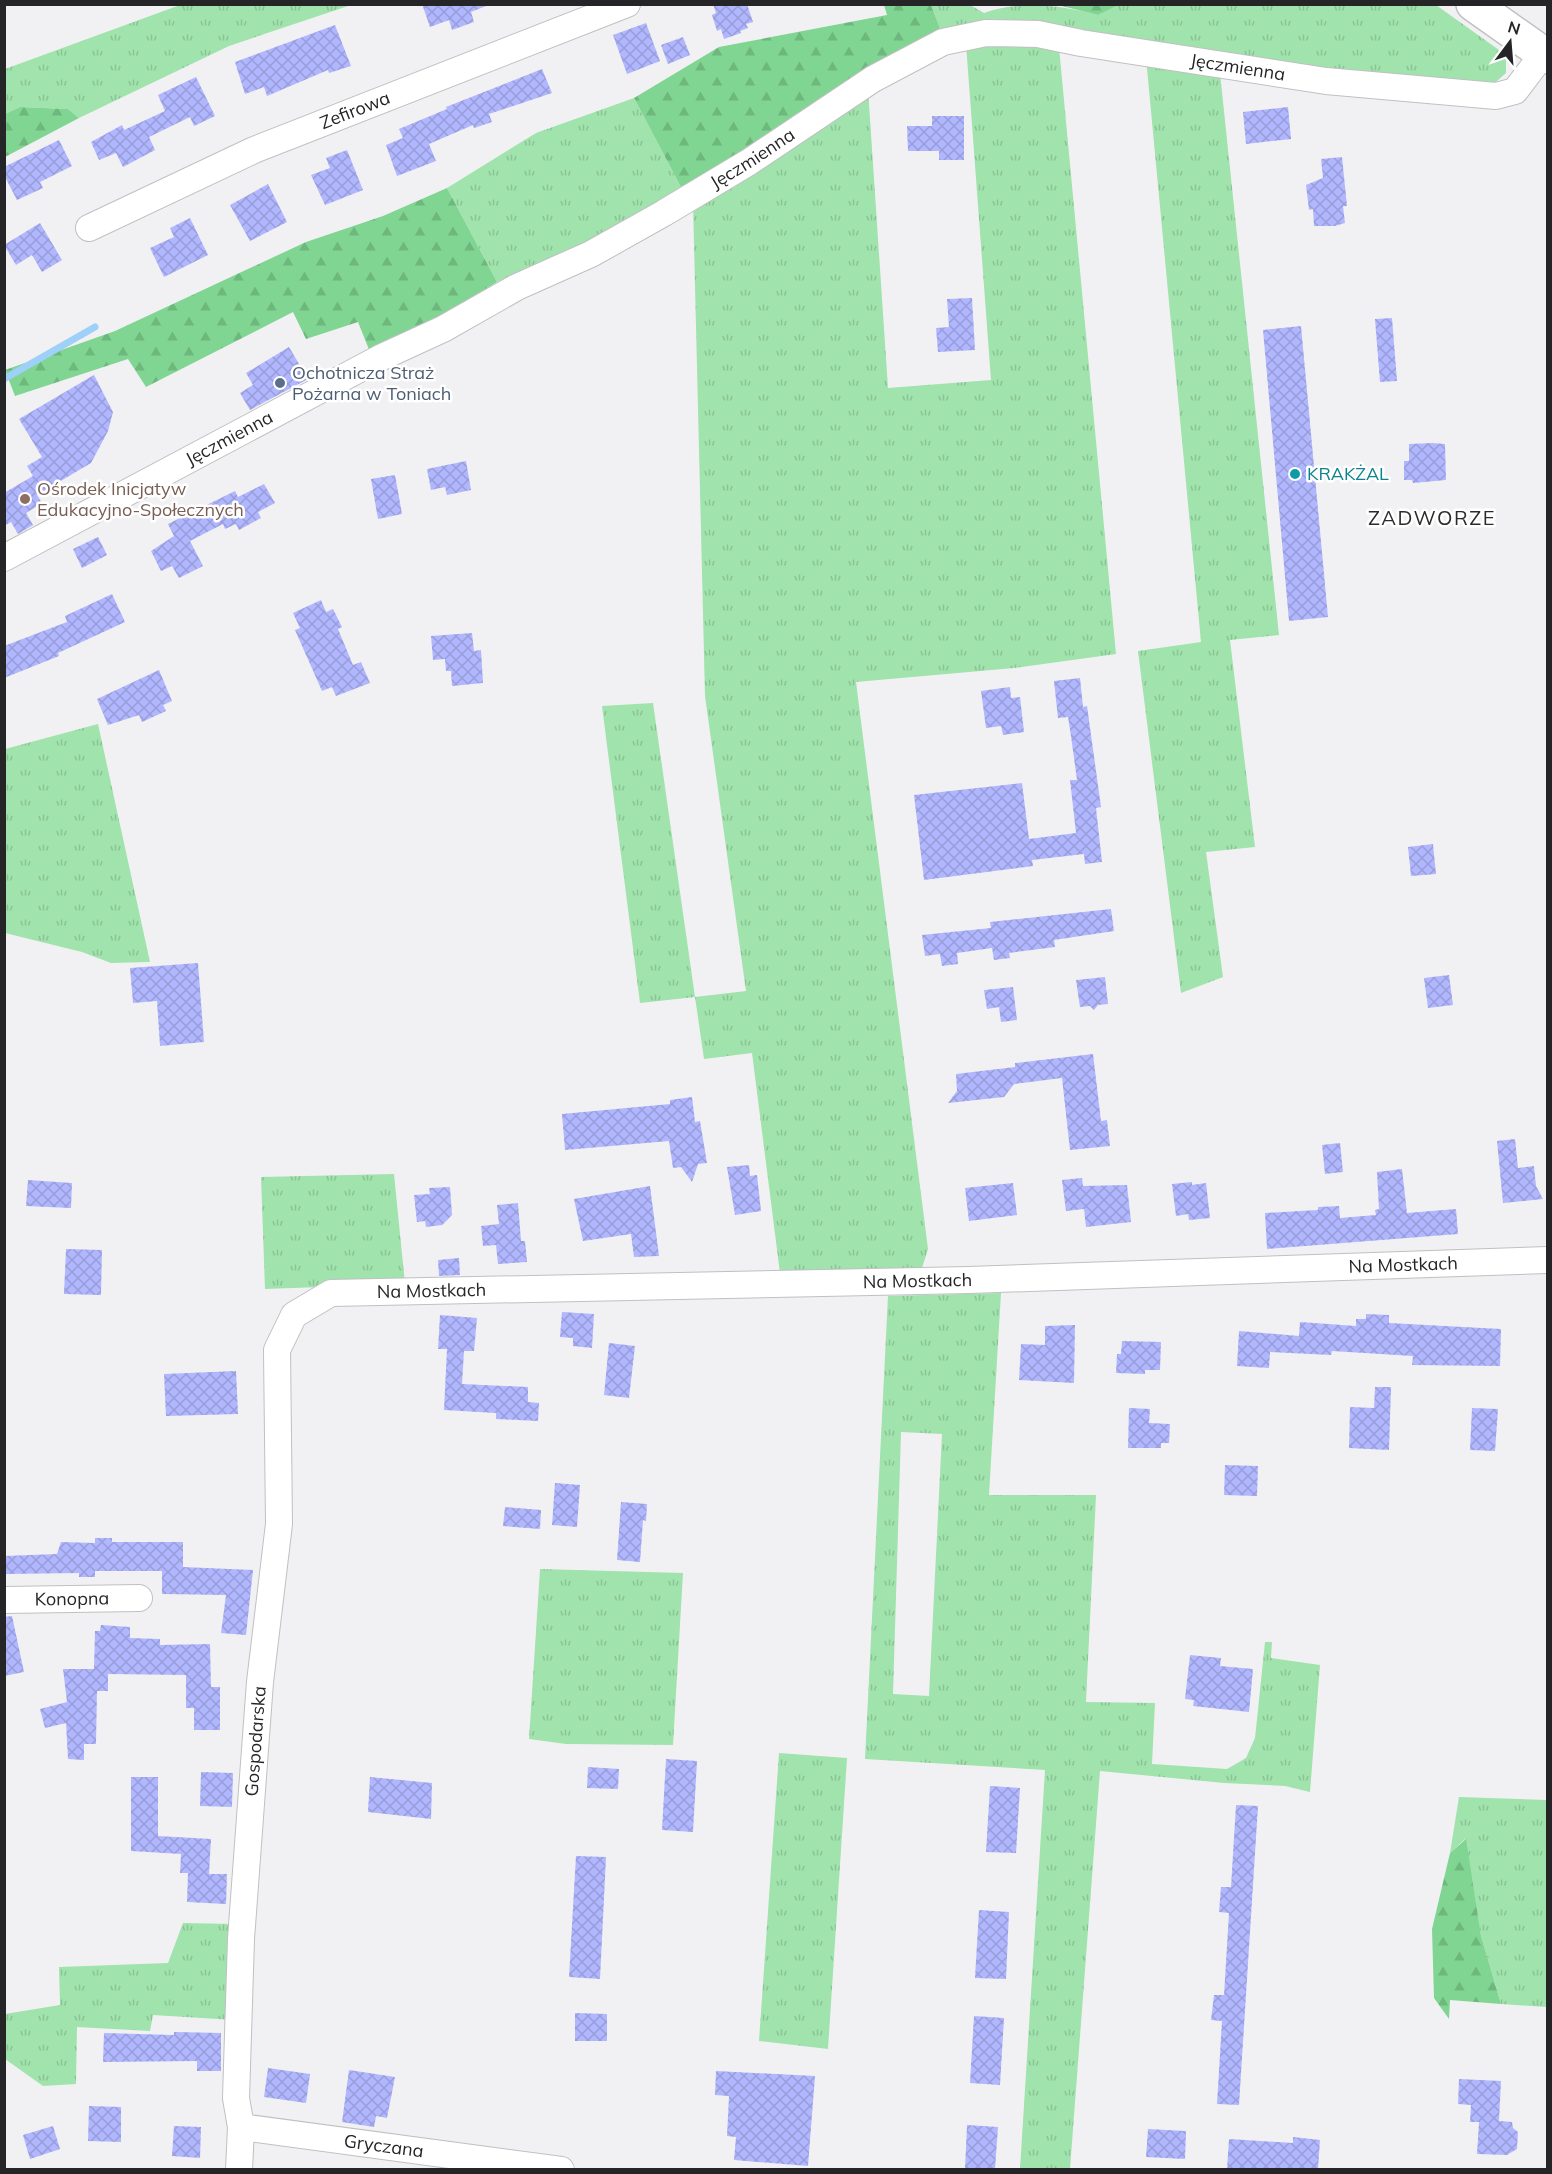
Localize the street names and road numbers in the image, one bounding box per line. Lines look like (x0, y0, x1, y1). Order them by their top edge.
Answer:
street label: Jęczmienna (1189, 48, 1287, 86)
street label: Zefirowa (316, 86, 393, 134)
street label: Jęczmienna (706, 123, 799, 194)
street label: Jęczmienna (181, 405, 277, 470)
street label: Na Mostkach (1348, 1251, 1458, 1278)
street label: Na Mostkach (863, 1268, 972, 1293)
street label: Na Mostkach (377, 1278, 487, 1303)
street label: Konopna (35, 1586, 109, 1611)
street label: Gospodarska (240, 1685, 271, 1797)
street label: Gryczana (343, 2129, 425, 2162)

